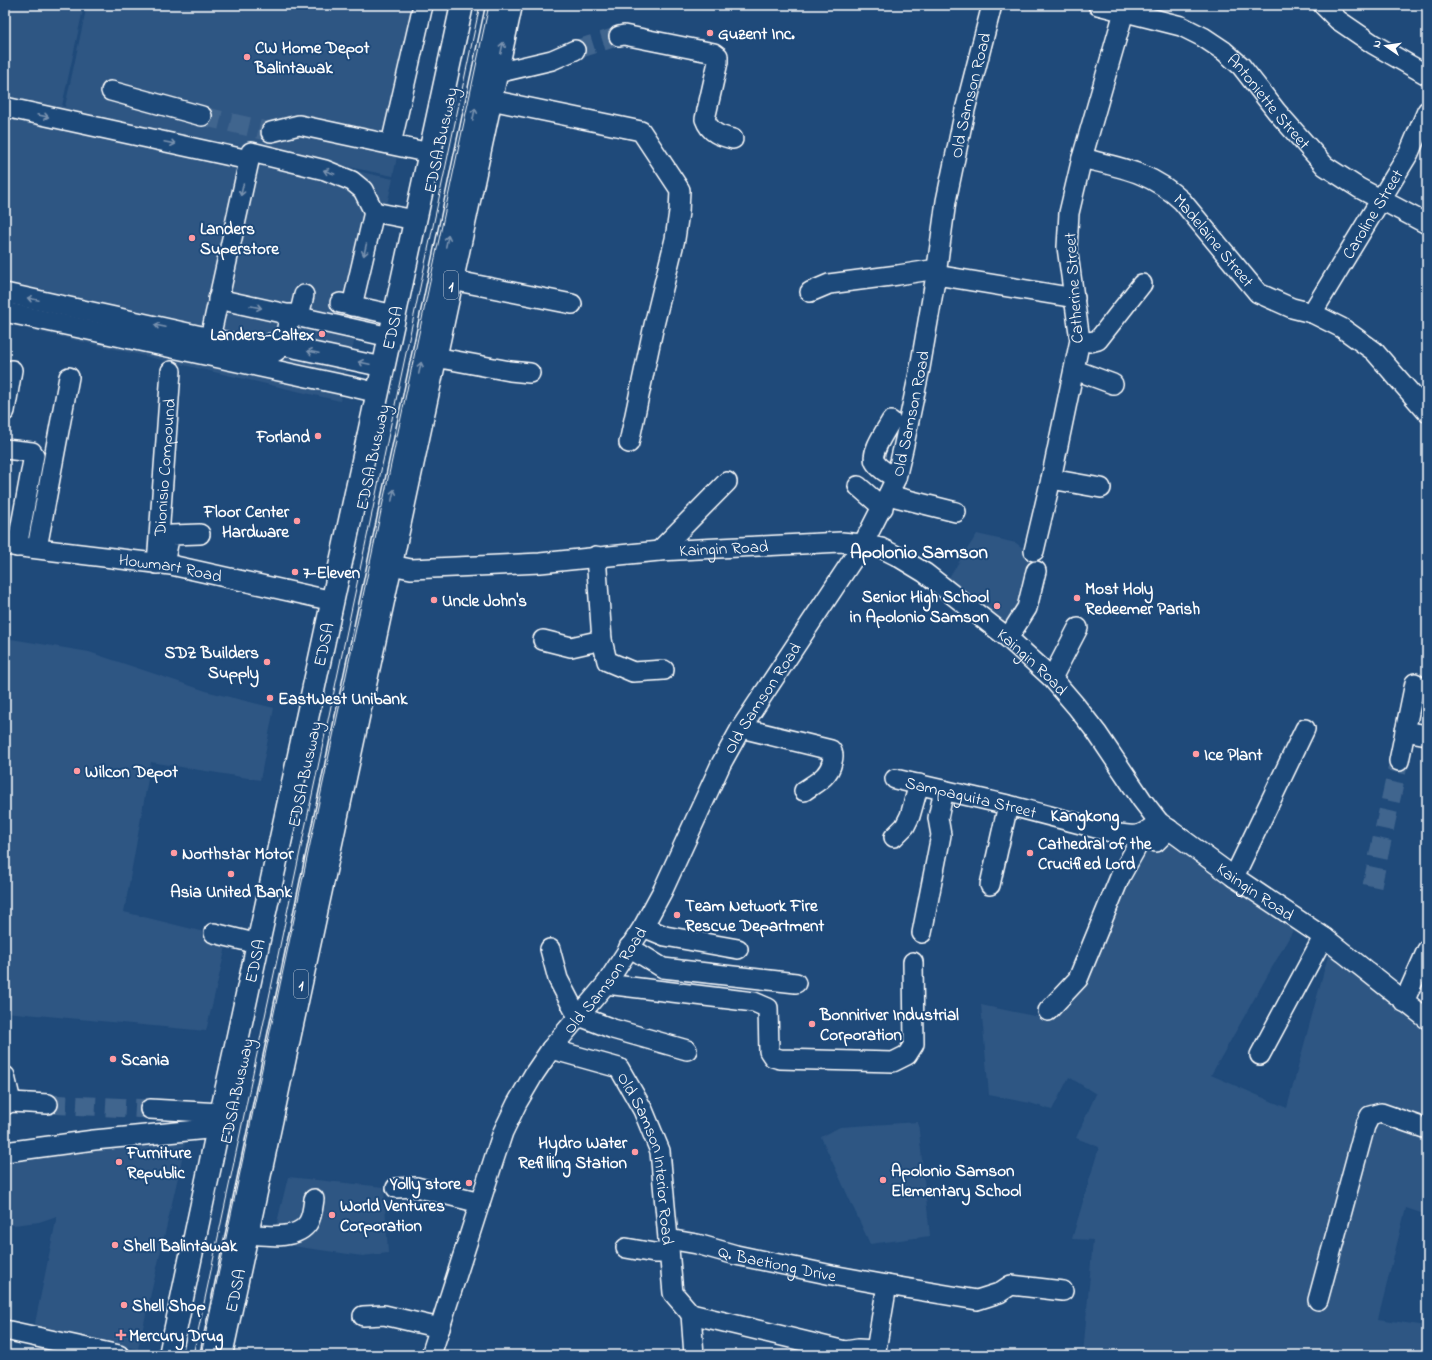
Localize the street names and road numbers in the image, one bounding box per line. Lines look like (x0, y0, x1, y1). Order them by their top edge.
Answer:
street label: Old Samson Road (944, 30, 998, 161)
street label: Antoniette Street (1221, 48, 1316, 156)
street label: EDSA Busway (418, 85, 466, 196)
street label: Caroline Street (1336, 165, 1410, 264)
street label: Madelaine Street (1167, 188, 1260, 293)
street label: Catherine Street (1058, 231, 1091, 344)
road number: 1 (444, 271, 458, 299)
street label: EDSA (376, 304, 410, 352)
street label: Old Samson Road (886, 348, 937, 479)
street label: Dionisio Compound (148, 397, 183, 538)
street label: EDSA Busway (350, 402, 398, 513)
street label: Kaingin Road (679, 535, 769, 565)
street label: Howmart Road (117, 548, 225, 590)
street label: EDSA (308, 620, 341, 669)
street label: Kaingin Road (991, 623, 1073, 702)
street label: Old Samson Road (718, 638, 809, 759)
street label: EDSA Busway (282, 719, 330, 830)
street label: Sampaguita Street (902, 771, 1039, 826)
street label: Kaingin Road (1211, 857, 1299, 928)
street label: Old Samson Road (558, 922, 654, 1040)
street label: EDSA (239, 937, 273, 985)
road number: 1 (294, 970, 308, 998)
street label: EDSA Busway (214, 1036, 262, 1147)
street label: Old Samson Interior Road (610, 1068, 680, 1246)
street label: Q. Baetiong Drive (715, 1239, 838, 1290)
street label: EDSA (219, 1267, 253, 1315)

